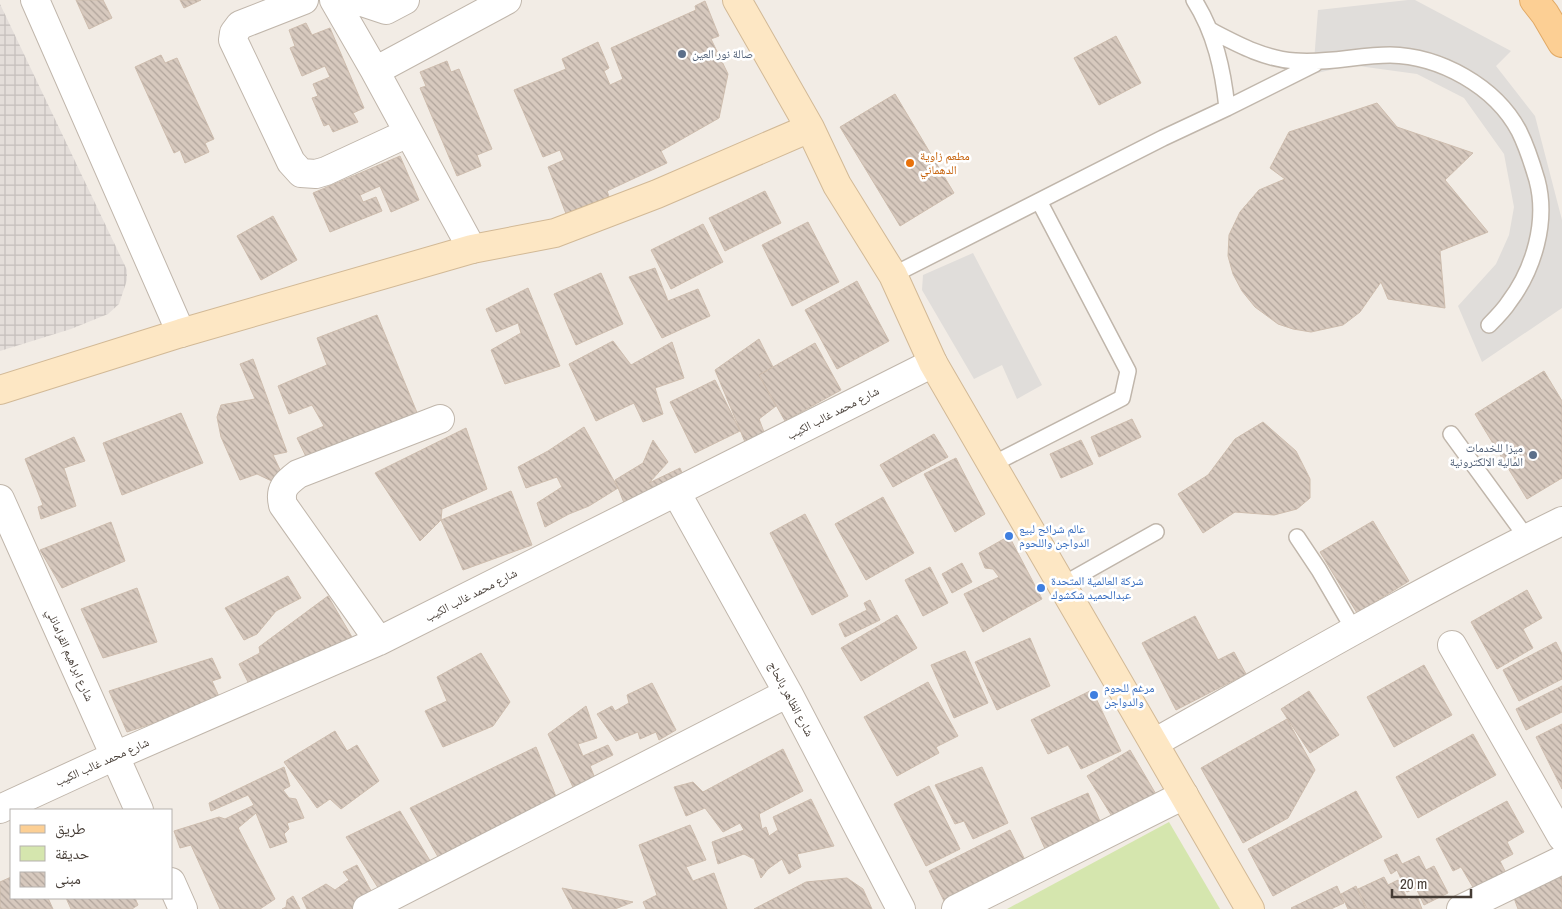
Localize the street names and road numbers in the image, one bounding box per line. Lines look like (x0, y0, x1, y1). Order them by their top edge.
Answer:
street label: شارع محمد غالب الكيب (784, 383, 882, 443)
street label: شارع محمد غالب الكيب (422, 565, 520, 625)
street label: شارع ابراهيم القرامانلي (41, 606, 98, 705)
street label: شارع الظاهر بالحاج (765, 659, 818, 739)
street label: شارع محمد غالب الكيب (52, 734, 152, 790)

